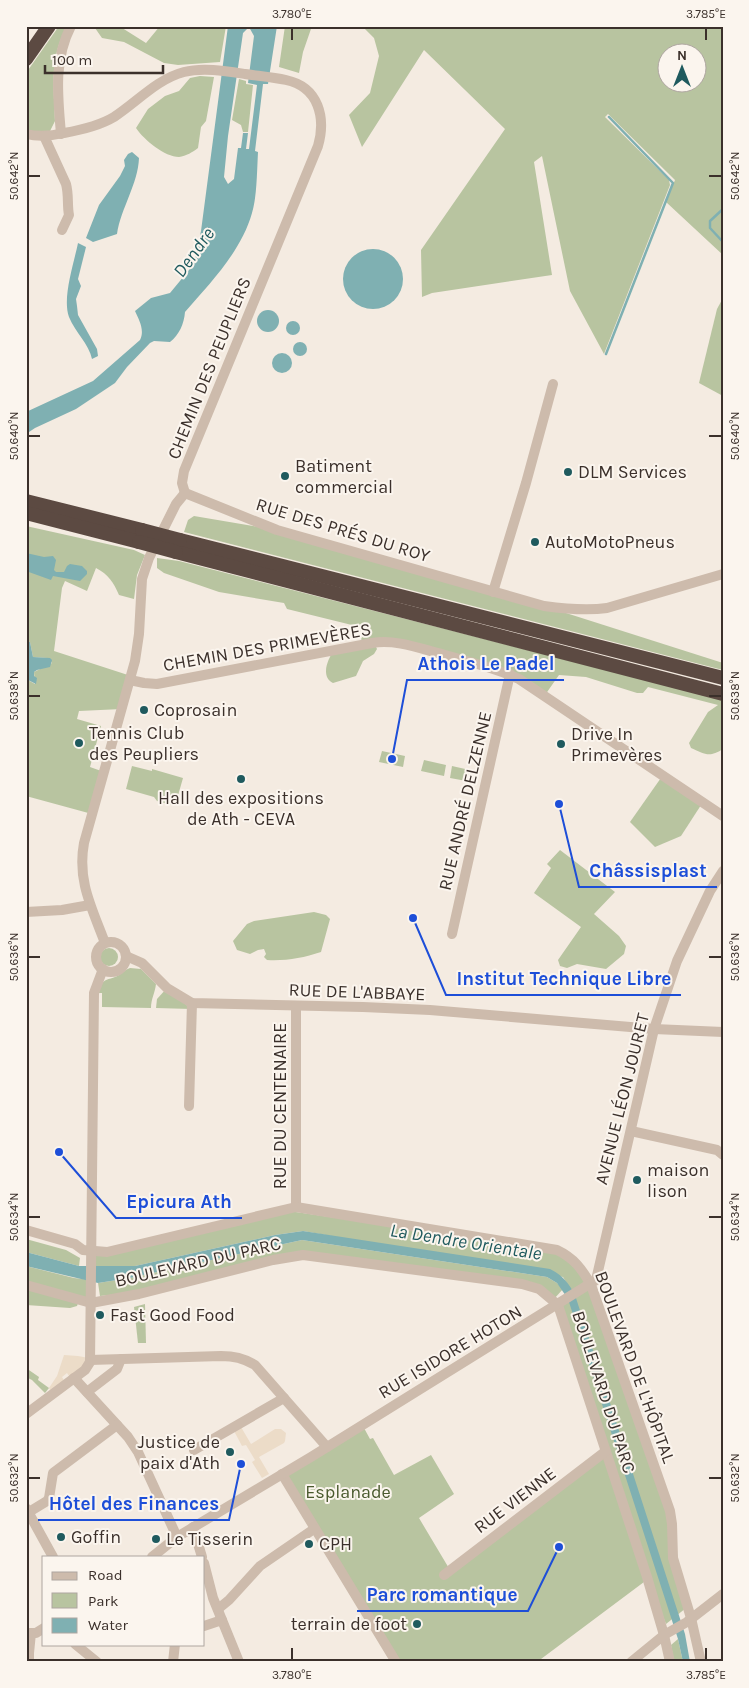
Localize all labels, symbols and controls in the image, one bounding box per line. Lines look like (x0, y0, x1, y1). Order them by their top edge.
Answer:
text: 3.780°E (272, 7, 312, 21)
text: 3.785°E (686, 7, 726, 21)
scale bar (45, 42, 162, 74)
north arrow (656, 42, 706, 92)
text: N (677, 47, 687, 64)
text: 100 m (52, 51, 92, 69)
text: 50.642°N (7, 152, 21, 200)
text: 50.642°N (728, 152, 742, 200)
water label: Dendre (168, 223, 219, 282)
street label: CHEMIN DES PEUPLIERS (162, 274, 256, 462)
text: 50.640°N (7, 411, 21, 461)
text: 50.640°N (728, 411, 742, 461)
place label: Batiment commercial (295, 455, 393, 498)
place label: DLM Services (578, 461, 687, 483)
marker: DLM Services (562, 466, 574, 478)
marker: Batiment commercial (279, 470, 291, 482)
street label: RUE DES PRÉS DU ROY (253, 492, 433, 567)
place label: AutoMotoPneus (545, 531, 675, 553)
marker: AutoMotoPneus (529, 536, 541, 548)
street label: CHEMIN DES PRIMEVÈRES (161, 617, 373, 676)
callout: Athois Le Padel (407, 646, 564, 680)
text: Athois Le Padel (418, 653, 554, 675)
text: 50.638°N (7, 671, 21, 721)
text: 50.638°N (728, 671, 742, 721)
place label: Coprosain (154, 699, 237, 721)
marker: Coprosain (138, 704, 150, 716)
street label: RUE ANDRÉ DELZENNE (433, 709, 496, 893)
place label: Tennis Club des Peupliers (89, 722, 199, 765)
place label: Drive In Primevères (571, 723, 662, 766)
marker: Tennis Club des Peupliers (73, 737, 85, 749)
marker: Drive In Primevères (555, 738, 567, 750)
marker: Hall des expositions de Ath - CEVA (235, 773, 247, 785)
place label: Hall des expositions de Ath - CEVA (158, 787, 324, 830)
callout: Châssisplast (579, 853, 717, 887)
text: Châssisplast (589, 860, 707, 882)
text: 50.636°N (7, 932, 21, 982)
text: 50.636°N (728, 932, 742, 982)
callout: Institut Technique Libre (446, 961, 681, 995)
text: Institut Technique Libre (457, 968, 671, 990)
street label: RUE DE L'ABBAYE (288, 979, 426, 1005)
street label: AVENUE LÉON JOURET (589, 1011, 654, 1187)
street label: RUE DU CENTENAIRE (269, 1023, 291, 1189)
place label: maison lison (647, 1159, 709, 1202)
marker: maison lison (631, 1174, 643, 1186)
callout: Epicura Ath (116, 1184, 242, 1218)
text: Epicura Ath (126, 1191, 232, 1213)
text: 50.634°N (7, 1193, 21, 1242)
text: 50.634°N (728, 1193, 742, 1242)
water label: La Dendre Orientale (389, 1219, 543, 1265)
street label: BOULEVARD DU PARC (113, 1232, 283, 1292)
street label: BOULEVARD DE L'HÔPITAL (590, 1268, 680, 1467)
street label: RUE ISIDORE HOTON (374, 1300, 526, 1404)
place label: Fast Good Food (110, 1304, 235, 1326)
street label: BOULEVARD DU PARC (567, 1308, 641, 1476)
marker: Fast Good Food (94, 1309, 106, 1321)
place label: Justice de paix d'Ath (138, 1431, 220, 1474)
marker: Justice de paix d'Ath (224, 1446, 236, 1458)
text: 50.632°N (7, 1453, 21, 1503)
text: 50.632°N (728, 1453, 742, 1503)
street label: RUE VIENNE (470, 1462, 560, 1538)
park label: Esplanade (305, 1481, 391, 1503)
callout: Hôtel des Finances (38, 1486, 229, 1520)
text: Hôtel des Finances (49, 1493, 219, 1515)
place label: Goffin (71, 1526, 121, 1548)
place label: Le Tisserin (166, 1528, 253, 1550)
marker: Goffin (55, 1531, 67, 1543)
marker: Le Tisserin (150, 1533, 162, 1545)
place label: CPH (319, 1533, 352, 1555)
marker: CPH (303, 1538, 315, 1550)
legend (42, 1556, 205, 1646)
text: Road (88, 1566, 123, 1584)
callout: Parc romantique (357, 1577, 528, 1611)
text: Parc romantique (367, 1584, 517, 1606)
text: Park (88, 1592, 118, 1610)
place label: terrain de foot (291, 1613, 407, 1635)
text: Water (88, 1616, 129, 1634)
marker: terrain de foot (411, 1618, 423, 1630)
text: 3.780°E (272, 1668, 312, 1682)
text: 3.785°E (686, 1668, 726, 1682)

